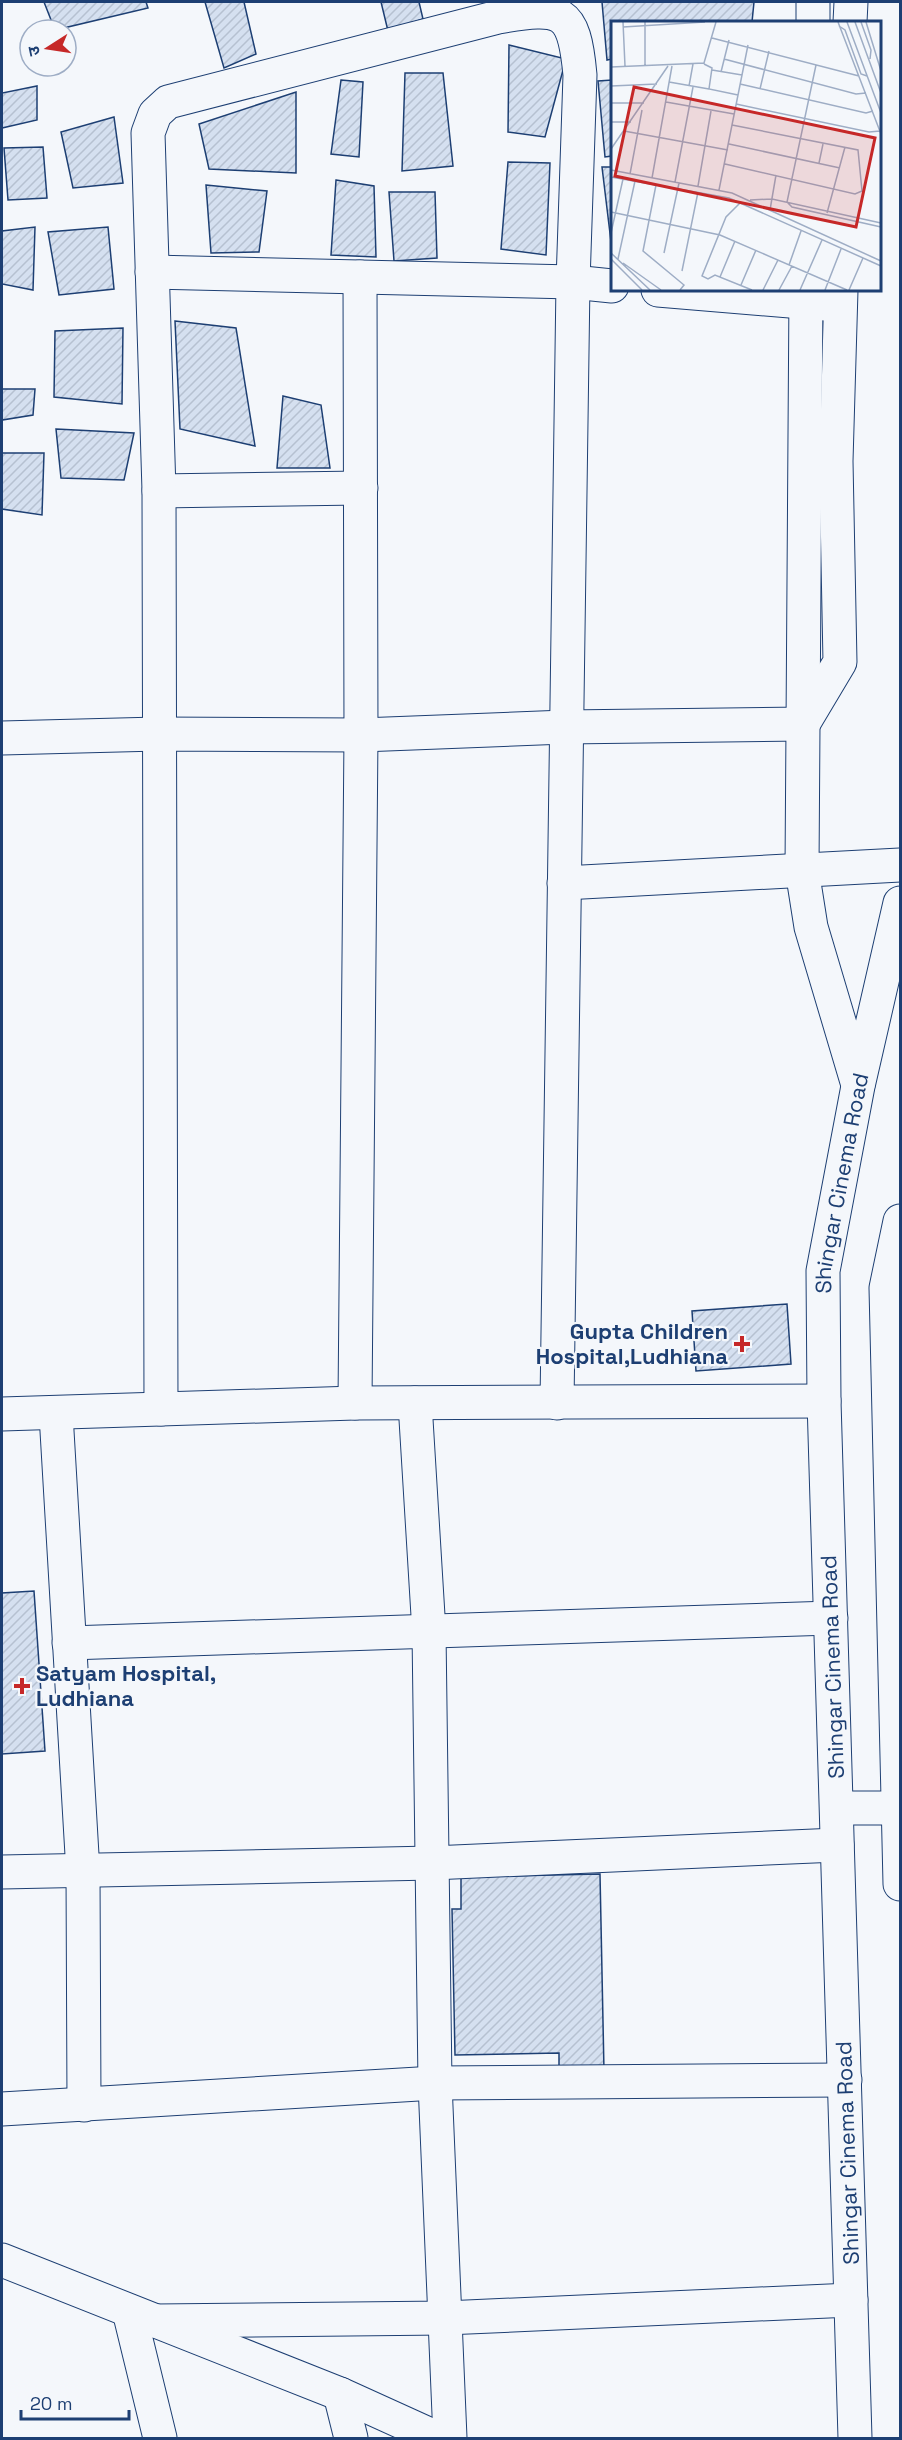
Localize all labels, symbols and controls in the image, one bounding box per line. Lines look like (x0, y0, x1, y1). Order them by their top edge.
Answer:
north arrow (18, 18, 78, 78)
inset map (611, 21, 881, 291)
text: उ (22, 44, 45, 58)
street label: Shingar Cinema Road (809, 1070, 875, 1294)
place label: Gupta Children Hospital,Ludhiana (536, 1317, 728, 1370)
marker: Gupta Children Hospital,Ludhiana (733, 1335, 751, 1353)
street label: Shingar Cinema Road (814, 1555, 850, 1779)
place label: Satyam Hospital, Ludhiana (36, 1659, 216, 1712)
marker: Satyam Hospital, Ludhiana (13, 1677, 31, 1695)
street label: Shingar Cinema Road (829, 2041, 865, 2265)
scale bar (21, 2383, 129, 2421)
text: 20 m (30, 2392, 73, 2415)

